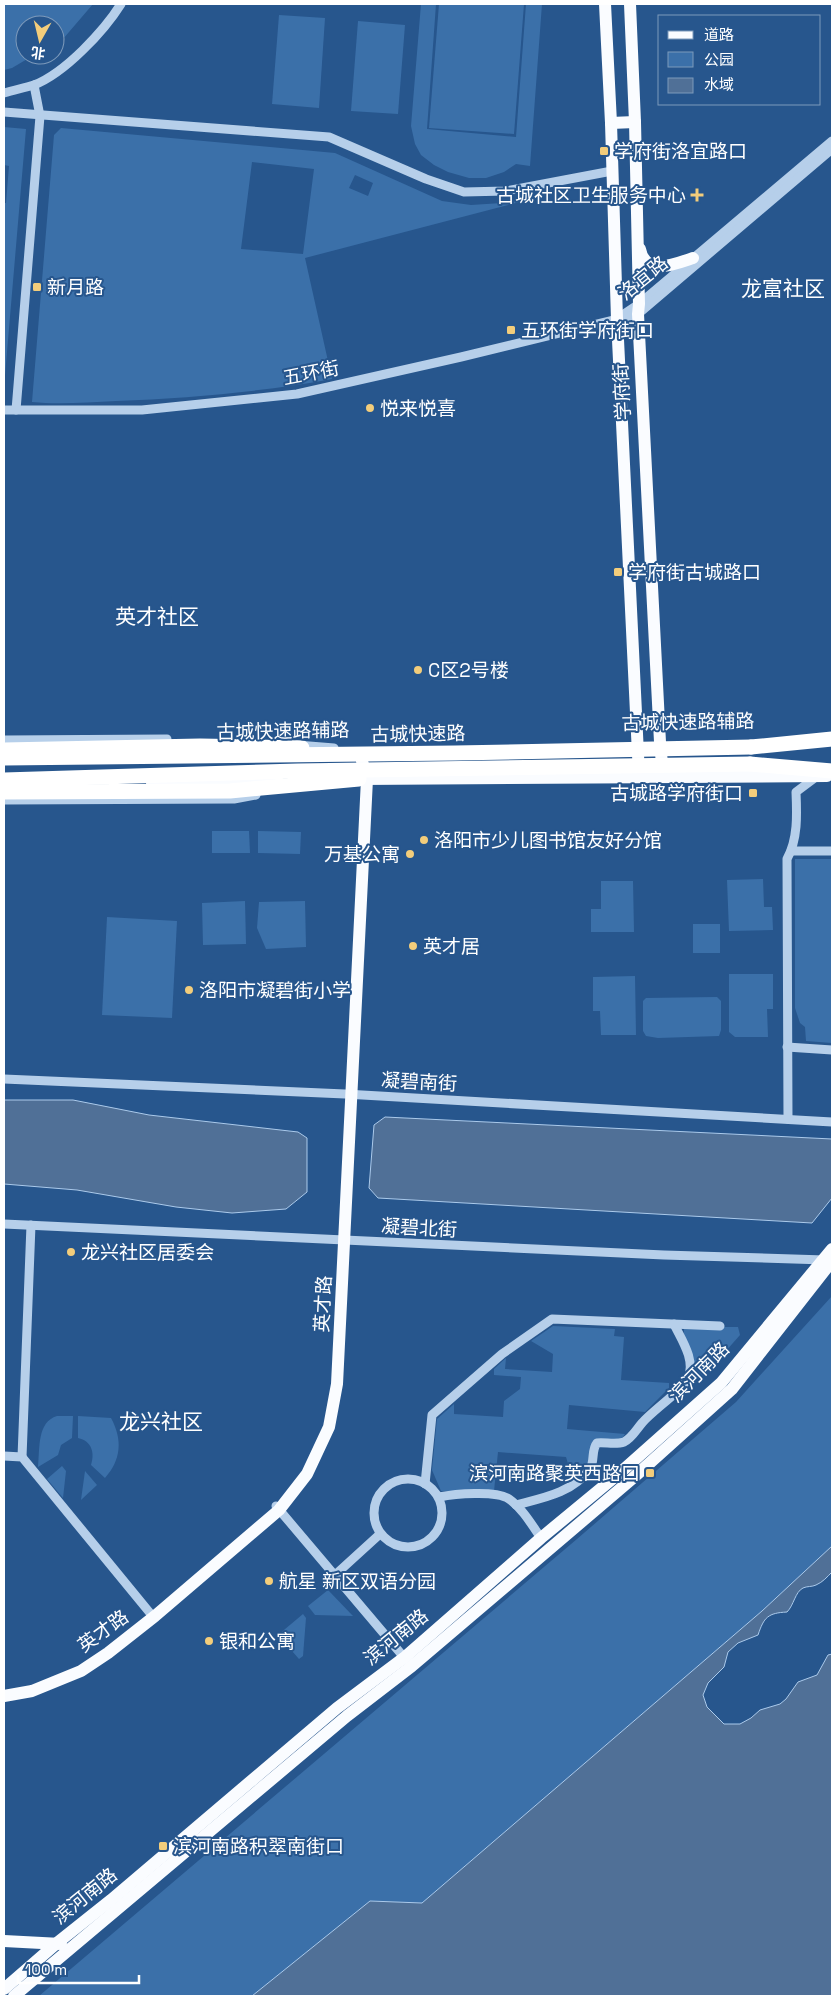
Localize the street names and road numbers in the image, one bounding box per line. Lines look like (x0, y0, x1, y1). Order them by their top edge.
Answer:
street label: 洛宜路 (613, 250, 673, 306)
street label: 五环街 (281, 355, 341, 391)
street label: 学府街 (608, 363, 636, 421)
street label: 古城快速路辅路 (621, 708, 755, 736)
street label: 古城快速路辅路 (216, 717, 350, 745)
street label: 古城快速路 (370, 721, 466, 747)
street label: 凝碧南街 (380, 1068, 458, 1096)
street label: 凝碧北街 (380, 1214, 458, 1242)
street label: 英才路 (309, 1275, 337, 1333)
street label: 滨河南路 (663, 1336, 735, 1408)
street label: 滨河南路 (359, 1603, 433, 1671)
street label: 英才路 (73, 1604, 133, 1658)
street label: 滨河南路 (48, 1862, 122, 1930)

